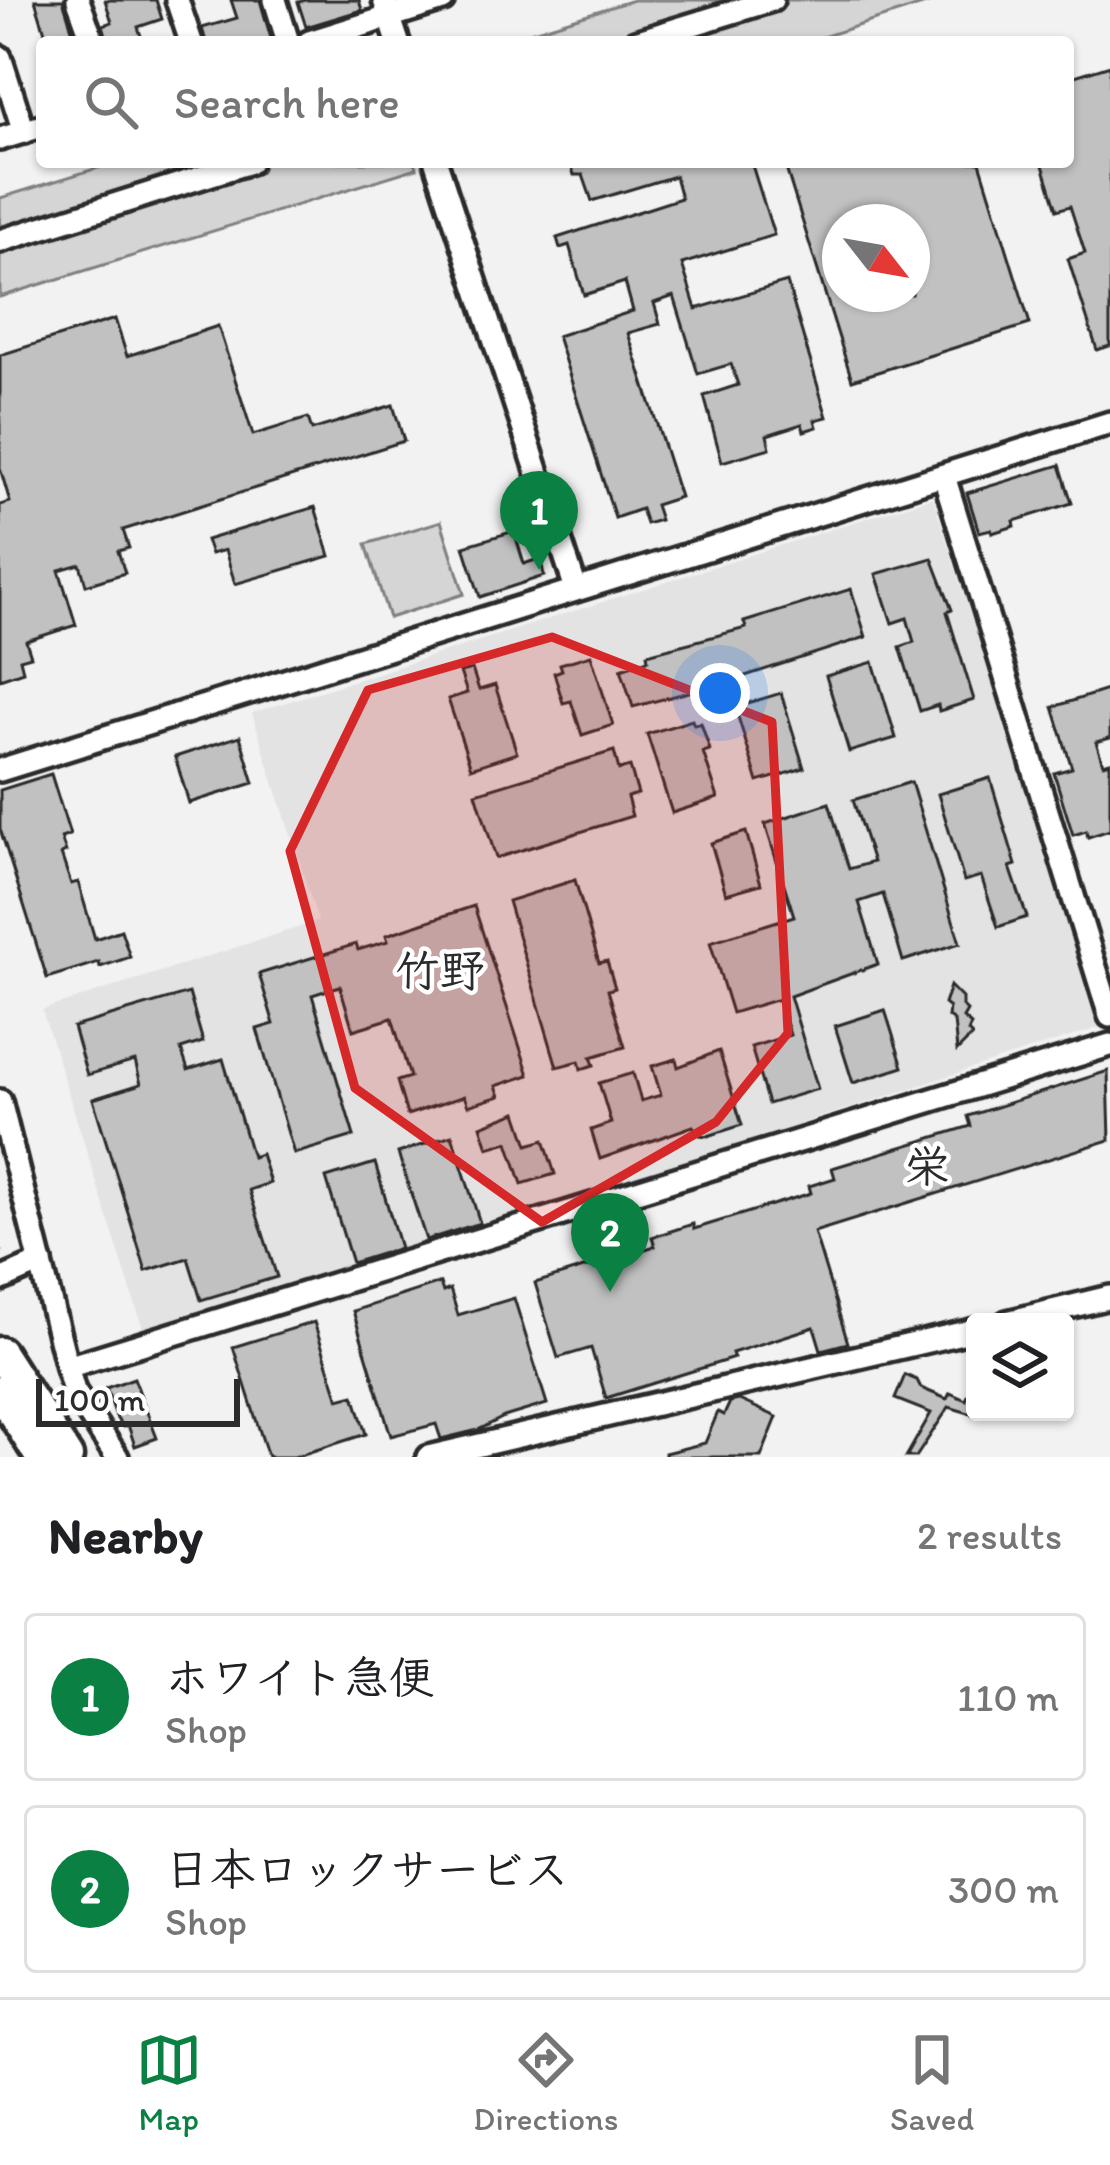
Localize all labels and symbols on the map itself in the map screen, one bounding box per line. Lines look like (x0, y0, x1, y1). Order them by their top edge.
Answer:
north arrow (822, 204, 930, 312)
pin: 1 (500, 471, 578, 570)
your location (690, 663, 750, 723)
district label: 竹野 (395, 943, 485, 997)
district label: 栄 (904, 1139, 950, 1193)
pin: 2 (571, 1193, 649, 1292)
scale bar (36, 1373, 240, 1426)

